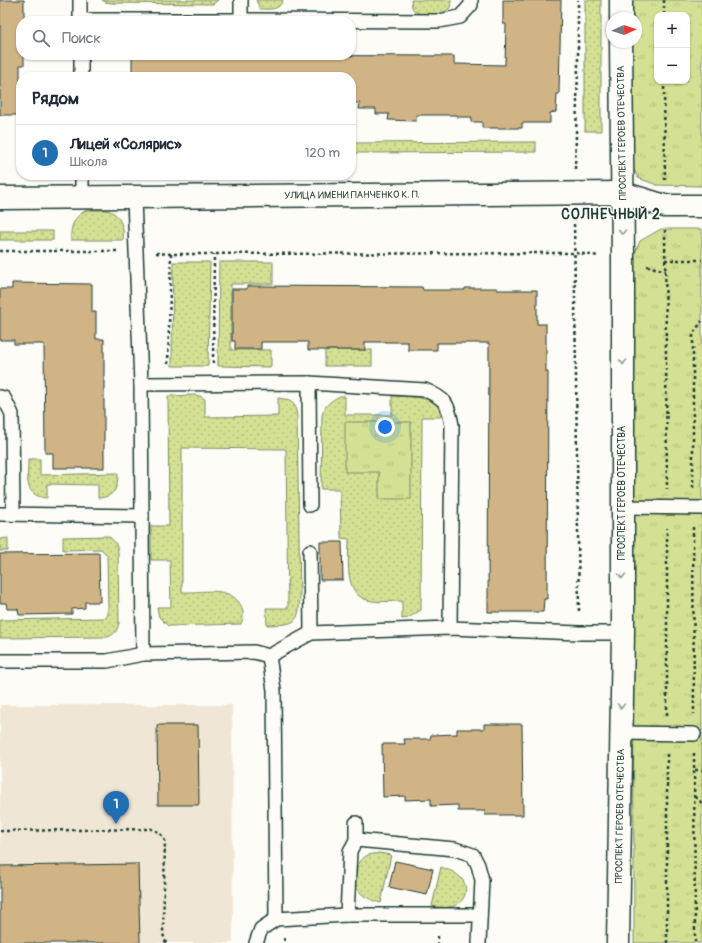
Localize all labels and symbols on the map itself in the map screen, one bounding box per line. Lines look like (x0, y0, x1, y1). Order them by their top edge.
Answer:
north arrow (606, 12, 642, 48)
street label: ПРОСПЕКТ ГЕРОЕВ ОТЕЧЕСТВА (615, 65, 629, 200)
street label: УЛИЦА ИМЕНИ ПАНЧЕНКО К. П. (284, 189, 420, 202)
district label: СОЛНЕЧНЫЙ 2 (561, 206, 661, 223)
one-way arrow (618, 229, 626, 235)
one-way arrow (619, 359, 627, 365)
your location (375, 417, 395, 437)
street label: ПРОСПЕКТ ГЕРОЕВ ОТЕЧЕСТВА (616, 425, 628, 560)
one-way arrow (618, 573, 626, 579)
one-way arrow (617, 703, 625, 709)
street label: ПРОСПЕКТ ГЕРОЕВ ОТЕЧЕСТВА (613, 748, 627, 884)
pin: 1 (103, 791, 129, 824)

